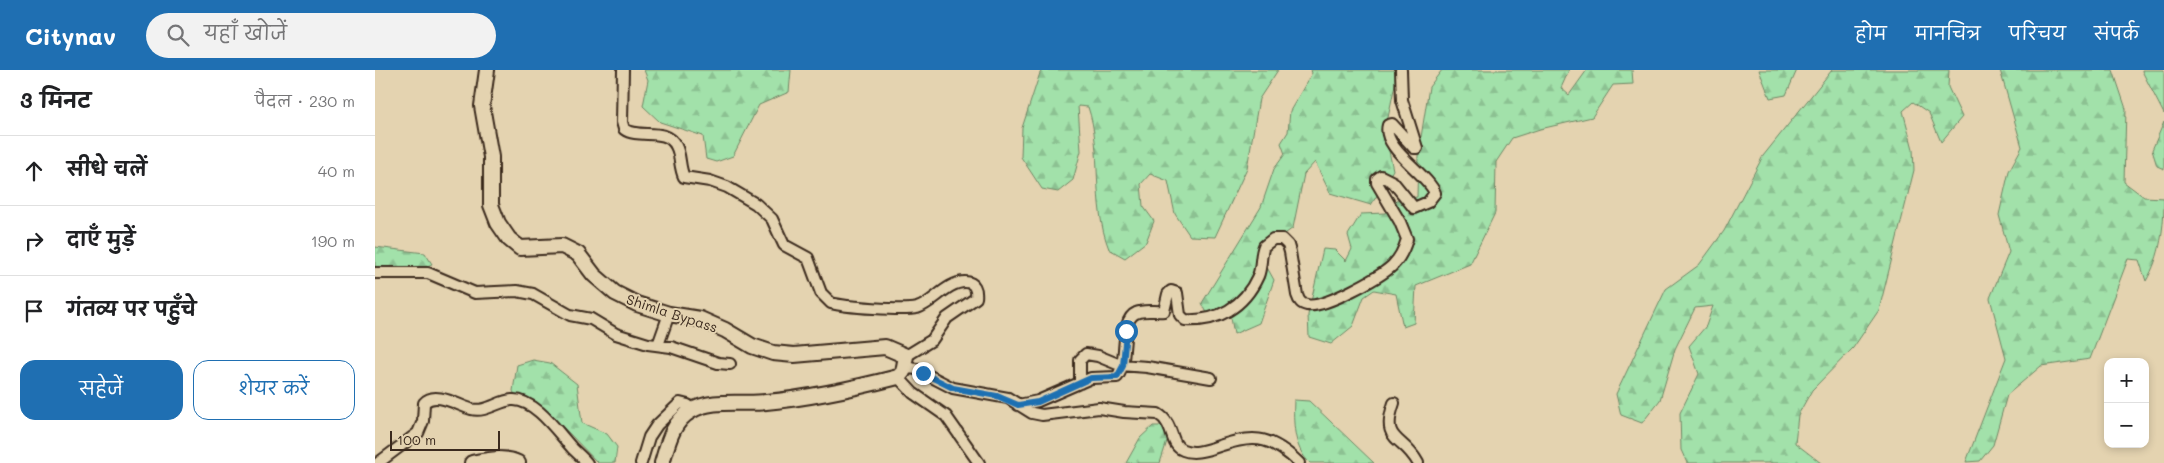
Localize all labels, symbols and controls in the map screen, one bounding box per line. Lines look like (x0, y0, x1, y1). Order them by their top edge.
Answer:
search box (146, 13, 496, 58)
text: Citynav (25, 20, 116, 51)
text: यहाँ खोजें (204, 20, 287, 45)
icon: search (164, 21, 192, 49)
text: होम (1855, 21, 1887, 45)
text: मानचित्र (1915, 21, 1981, 45)
text: परिचय (2009, 21, 2066, 45)
text: संपर्क (2094, 21, 2139, 45)
text: 3 मिनट (20, 86, 91, 113)
text: पैदल · 230 m (255, 90, 355, 111)
text: सीधे चलें (67, 156, 147, 181)
icon: ahead (20, 157, 48, 185)
text: 40 m (318, 160, 355, 181)
text: दाएँ मुड़ें (67, 226, 135, 251)
icon: right (20, 227, 48, 255)
text: 190 m (311, 230, 355, 251)
street label: Shimla Bypass (624, 289, 720, 337)
text: गंतव्य पर पहुँचे (67, 296, 196, 321)
icon: arrive (20, 297, 48, 325)
route start (1115, 320, 1138, 343)
map controls (2104, 358, 2149, 448)
button: + (2104, 358, 2149, 403)
button: सहेजें (20, 360, 183, 420)
button: शेयर करें (193, 360, 355, 420)
route end (912, 362, 935, 385)
button: − (2104, 403, 2149, 448)
scale bar (390, 428, 500, 451)
text: 100 m (397, 430, 436, 449)

